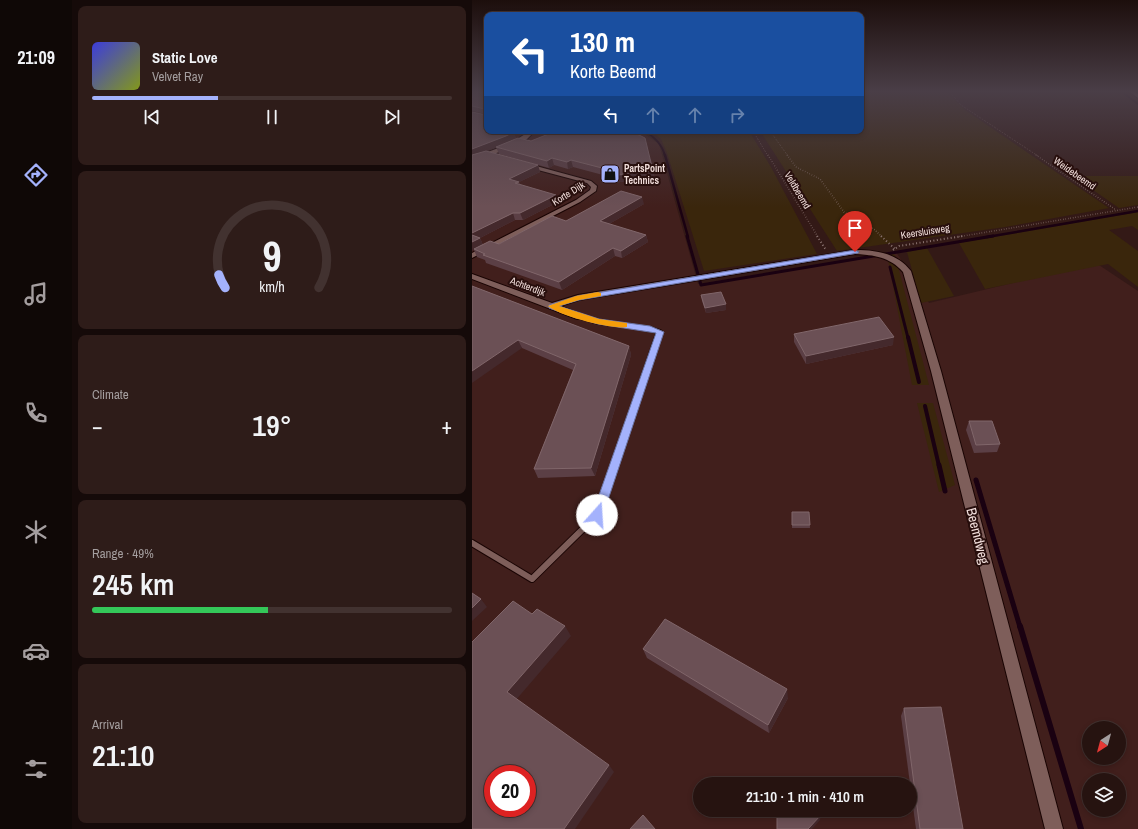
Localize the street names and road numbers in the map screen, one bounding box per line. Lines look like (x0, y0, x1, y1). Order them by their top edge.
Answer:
street label: Weidebeemd (1051, 154, 1098, 193)
street label: Veldbeemd (781, 169, 814, 211)
street label: Korte Dijk (550, 178, 588, 208)
street label: Keersluisweg (900, 221, 951, 242)
street label: Achterdijk (508, 274, 548, 299)
street label: Beemdweg (962, 506, 994, 567)

